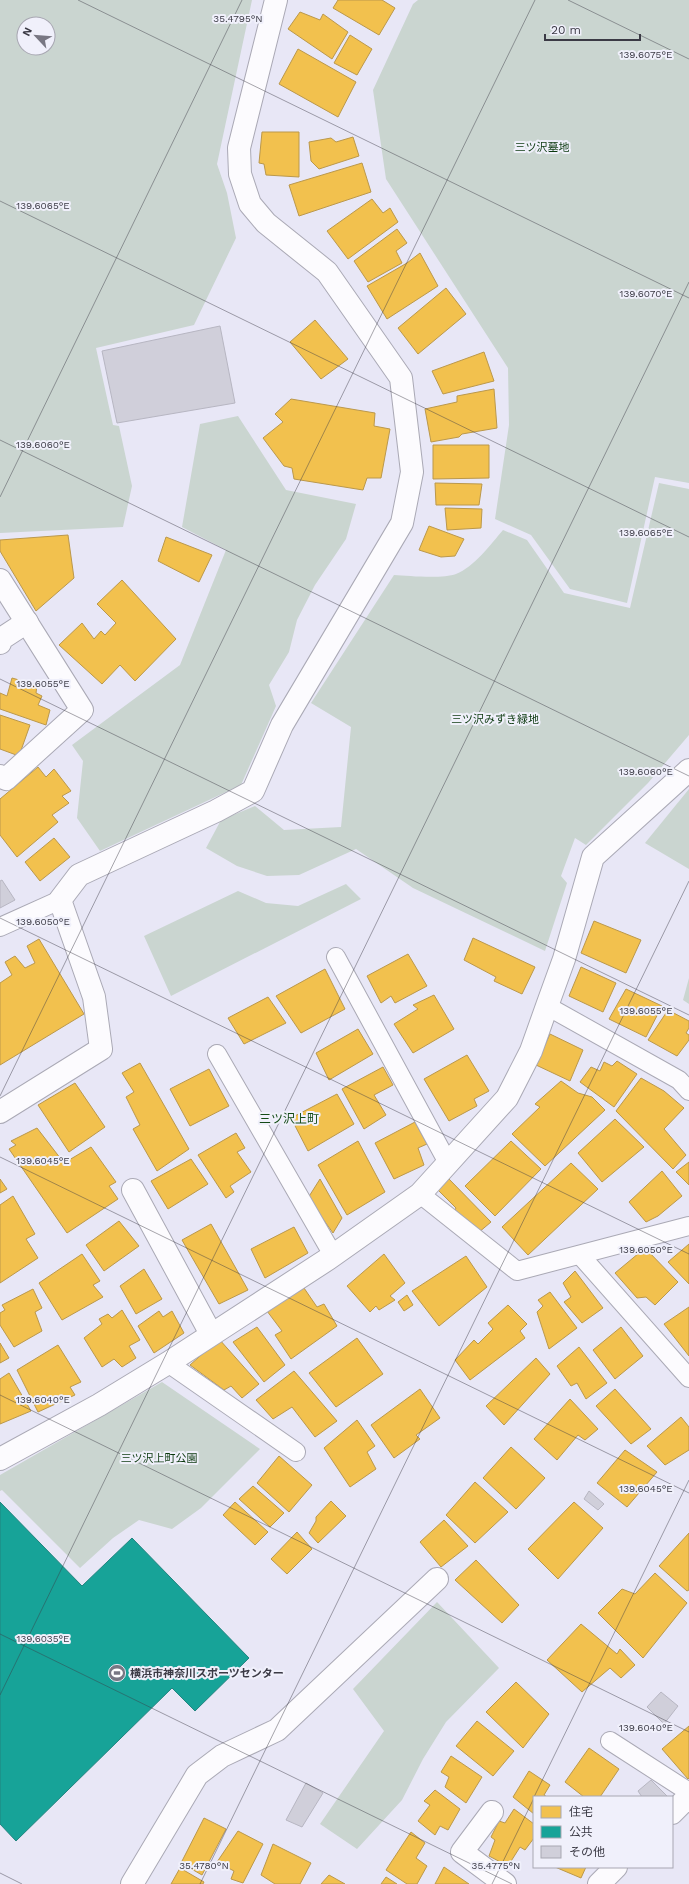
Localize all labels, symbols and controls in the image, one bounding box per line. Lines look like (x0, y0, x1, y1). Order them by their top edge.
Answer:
text: 35.4795°N (213, 13, 263, 24)
north arrow (16, 16, 56, 56)
scale bar (545, 16, 640, 42)
text: 20 m (551, 23, 581, 37)
text: N (20, 25, 35, 38)
text: 139.6075°E (620, 49, 672, 60)
park label: 三ツ沢墓地 (515, 141, 570, 154)
text: 139.6065°E (16, 200, 70, 211)
text: 139.6070°E (620, 288, 672, 299)
text: 139.6060°E (16, 439, 70, 450)
text: 139.6065°E (619, 527, 673, 538)
text: 139.6055°E (16, 678, 70, 689)
park label: 三ツ沢みずき緑地 (451, 713, 539, 726)
text: 139.6060°E (619, 766, 673, 777)
text: 139.6050°E (16, 916, 70, 927)
text: 139.6055°E (619, 1005, 673, 1016)
district label: 三ツ沢上町 (259, 1112, 319, 1126)
text: 139.6045°E (16, 1155, 70, 1166)
text: 139.6050°E (619, 1244, 673, 1255)
text: 139.6040°E (16, 1394, 70, 1405)
park label: 三ツ沢上町公園 (121, 1452, 198, 1465)
text: 139.6045°E (619, 1483, 673, 1494)
text: 139.6035°E (17, 1633, 70, 1644)
sports icon: 横浜市神奈川スポーツセンター (107, 1663, 127, 1683)
place label: 横浜市神奈川スポーツセンター (130, 1667, 284, 1680)
text: 139.6040°E (619, 1722, 673, 1733)
legend (533, 1796, 673, 1868)
text: 住宅 (569, 1805, 593, 1819)
text: 公共 (569, 1825, 593, 1839)
text: その他 (569, 1845, 605, 1859)
text: 35.4780°N (179, 1860, 229, 1871)
text: 35.4775°N (472, 1860, 520, 1871)

